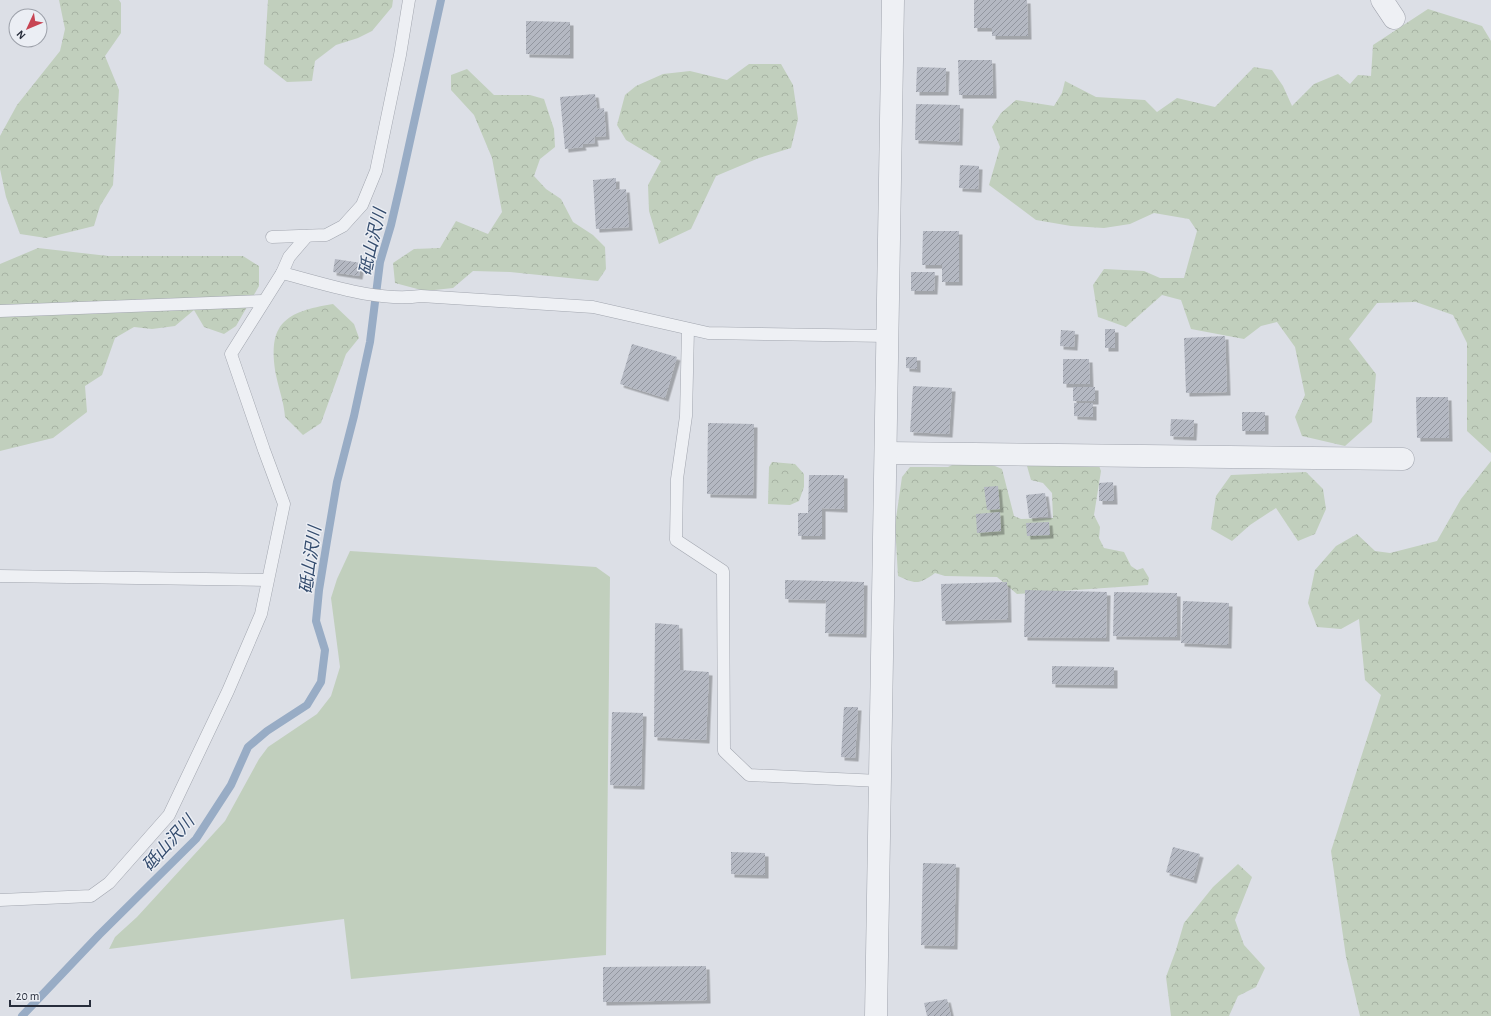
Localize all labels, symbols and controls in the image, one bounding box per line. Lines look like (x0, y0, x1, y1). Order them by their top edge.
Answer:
north arrow (8, 8, 48, 48)
text: N (15, 28, 28, 41)
water label: 砥山沢川 (356, 205, 389, 277)
water label: 砥山沢川 (296, 523, 324, 595)
water label: 砥山沢川 (139, 810, 199, 874)
scale bar (10, 982, 90, 1008)
text: 20 m (16, 990, 39, 1002)

